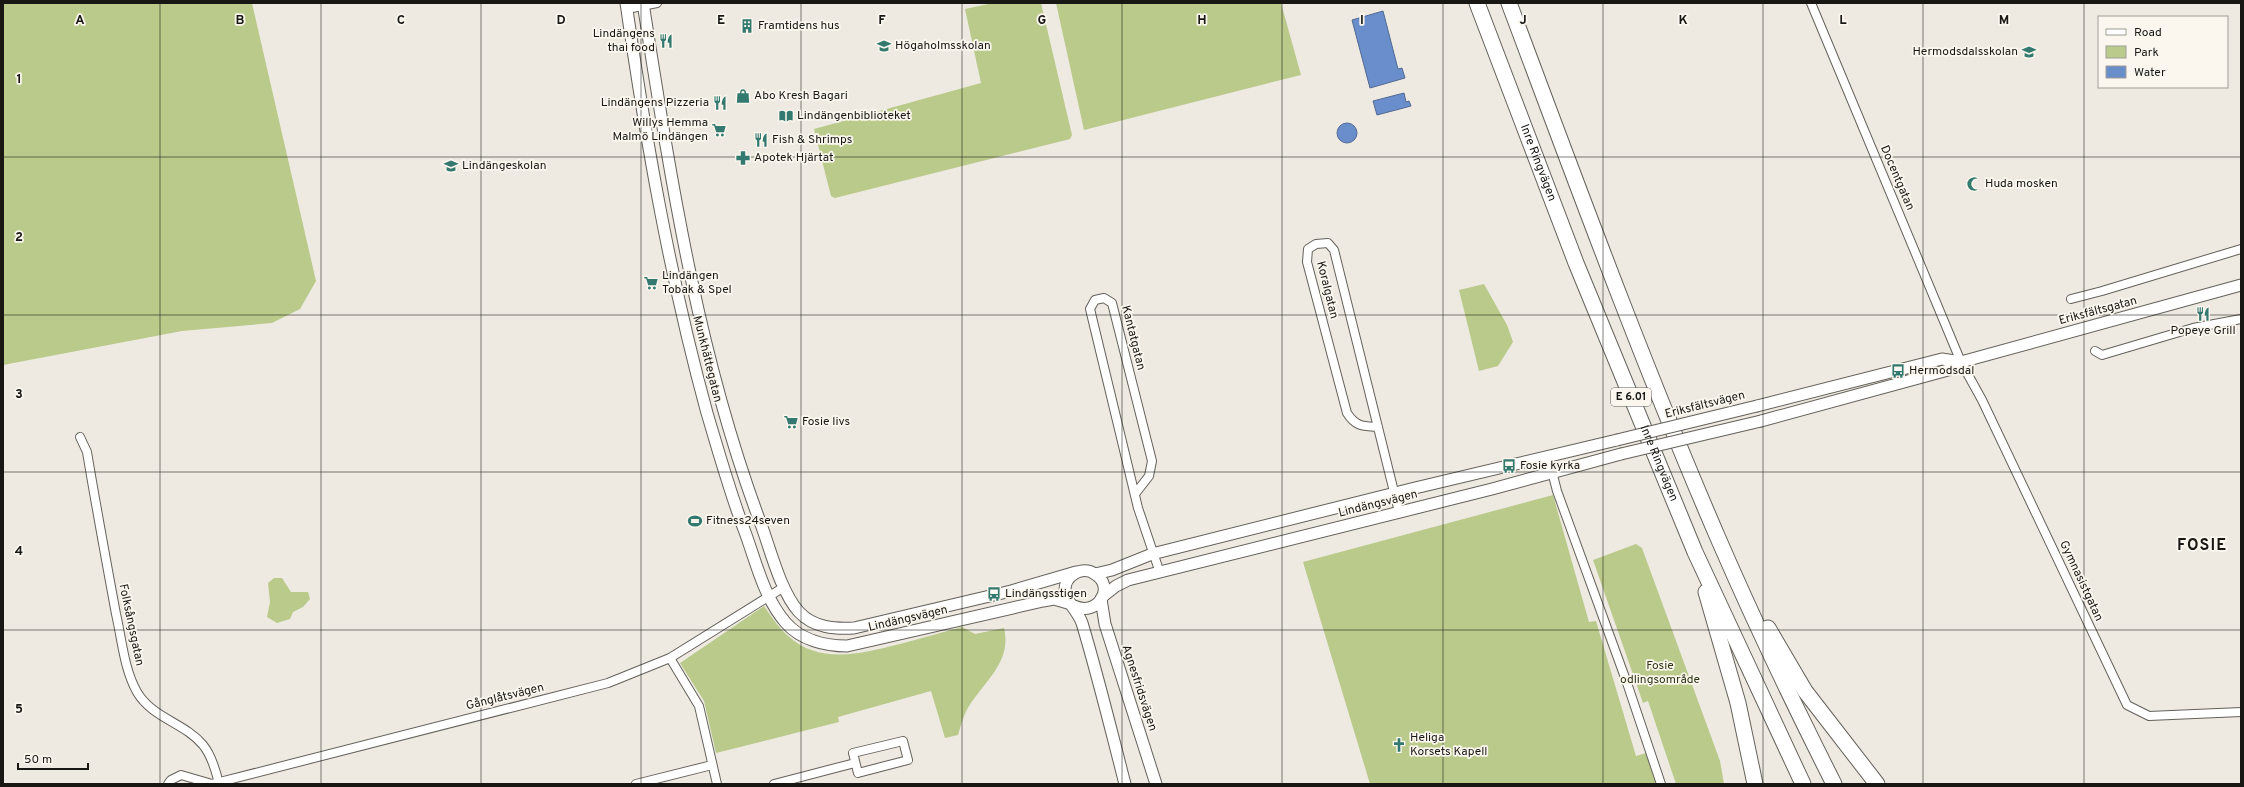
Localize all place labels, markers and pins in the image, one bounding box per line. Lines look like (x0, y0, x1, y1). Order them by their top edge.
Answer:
building icon: Framtidens hus (739, 18, 755, 34)
place label: Framtidens hus (758, 18, 840, 34)
place label: Lindängens thai food (593, 26, 655, 56)
restaurant icon: Lindängens thai food (658, 33, 674, 49)
school or university icon: Högaholmsskolan (876, 38, 892, 54)
place label: Högaholmsskolan (895, 38, 991, 54)
place label: Hermodsdalsskolan (1912, 44, 2018, 60)
school or university icon: Hermodsdalsskolan (2021, 44, 2037, 60)
shop icon: Abo Kresh Bagari (735, 88, 751, 104)
place label: Abo Kresh Bagari (754, 88, 848, 104)
place label: Lindängens Pizzeria (601, 95, 709, 111)
restaurant icon: Lindängens Pizzeria (712, 95, 728, 111)
library icon: Lindängenbiblioteket (778, 108, 794, 124)
place label: Lindängenbiblioteket (797, 108, 911, 124)
place label: Willys Hemma Malmö Lindängen (613, 115, 708, 145)
supermarket icon: Willys Hemma Malmö Lindängen (711, 122, 727, 138)
restaurant icon: Fish & Shrimps (753, 132, 769, 148)
place label: Fish & Shrimps (772, 132, 852, 148)
pharmacy icon: Apotek Hjärtat (735, 150, 751, 166)
place label: Apotek Hjärtat (754, 150, 833, 166)
school or university icon: Lindängeskolan (443, 158, 459, 174)
place label: Lindängeskolan (462, 158, 546, 174)
mosque icon: Huda mosken (1966, 176, 1982, 192)
place label: Huda mosken (1985, 176, 2058, 192)
place label: Lindängen Tobak & Spel (662, 268, 732, 298)
supermarket icon: Lindängen Tobak & Spel (643, 275, 659, 291)
restaurant icon: Popeye Grill (2195, 306, 2211, 322)
place label: Popeye Grill (2170, 323, 2236, 339)
bus stop icon: Hermodsdal (1890, 363, 1906, 379)
place label: Hermodsdal (1909, 363, 1974, 379)
supermarket icon: Fosie livs (783, 414, 799, 430)
place label: Fosie livs (802, 414, 850, 430)
bus stop icon: Fosie kyrka (1501, 458, 1517, 474)
place label: Fosie kyrka (1520, 458, 1580, 474)
sports icon: Fitness24seven (687, 513, 703, 529)
place label: Fitness24seven (706, 513, 790, 529)
bus stop icon: Lindängsstigen (986, 586, 1002, 602)
place label: Lindängsstigen (1005, 586, 1087, 602)
place label: Heliga Korsets Kapell (1410, 730, 1487, 760)
church icon: Heliga Korsets Kapell (1391, 737, 1407, 753)

